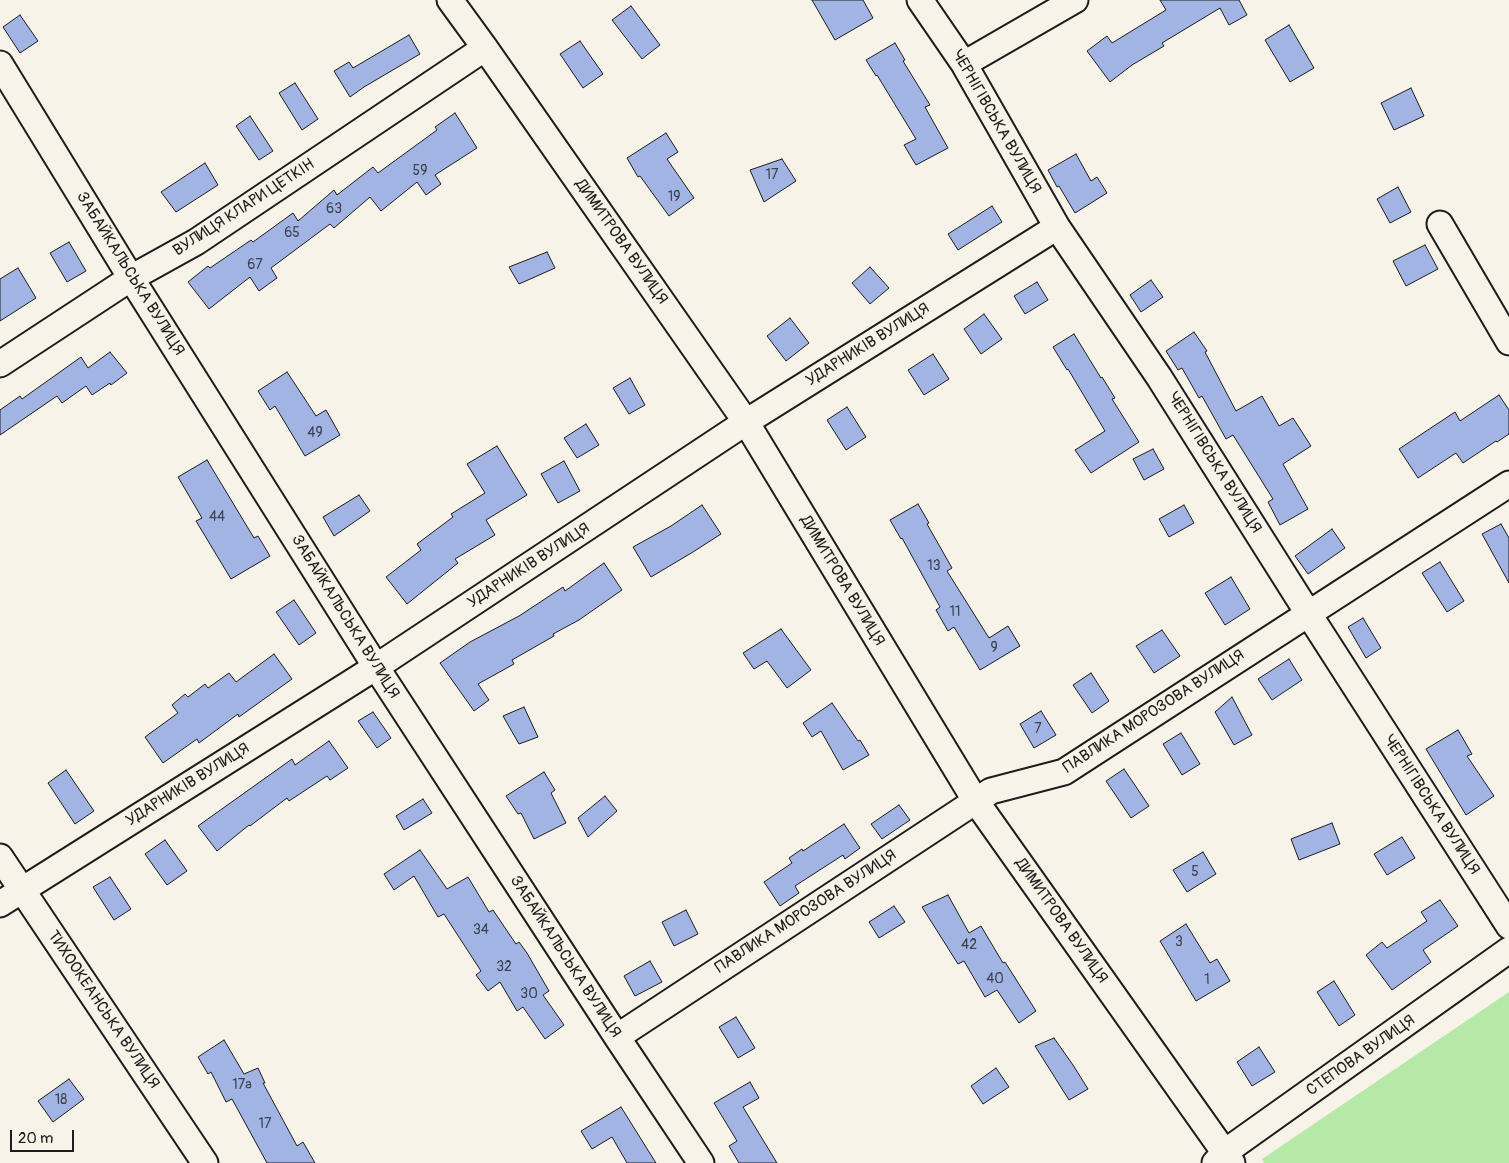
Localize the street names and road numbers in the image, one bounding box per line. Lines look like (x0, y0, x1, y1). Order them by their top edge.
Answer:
street label: ЧЕРНІГІВСЬКА ВУЛИЦЯ (947, 47, 1045, 197)
street label: ВУЛИЦЯ КЛАРИ ЦЕТКІН (170, 155, 318, 261)
street label: ДИМИТРОВА ВУЛИЦЯ (570, 176, 672, 308)
street label: ЗАБАЙКАЛЬСЬКА ВУЛИЦЯ (72, 189, 188, 359)
street label: УДАРНИКІВ ВУЛИЦЯ (803, 299, 933, 391)
street label: ЧЕРНІГІВСЬКА ВУЛИЦЯ (1163, 389, 1265, 537)
street label: ДИМИТРОВА ВУЛИЦЯ (795, 512, 889, 650)
street label: УДАРНИКІВ ВУЛИЦЯ (464, 519, 594, 613)
street label: ЗАБАЙКАЛЬСЬКА ВУЛИЦЯ (287, 532, 403, 702)
street label: ПАВЛИКА МОРОЗОВА ВУЛИЦЯ (1060, 646, 1248, 778)
street label: ЧЕРНІГІВСЬКА ВУЛИЦЯ (1379, 732, 1483, 878)
street label: УДАРНИКІВ ВУЛИЦЯ (123, 739, 253, 831)
street label: ПАВЛИКА МОРОЗОВА ВУЛИЦЯ (712, 846, 900, 978)
street label: ДИМИТРОВА ВУЛИЦЯ (1010, 855, 1112, 987)
street label: ЗАБАЙКАЛЬСЬКА ВУЛИЦЯ (505, 872, 625, 1042)
street label: ТИХООКЕАНСЬКА ВУЛИЦЯ (43, 927, 163, 1093)
street label: СТЕПОВА ВУЛИЦЯ (1303, 1011, 1419, 1101)

